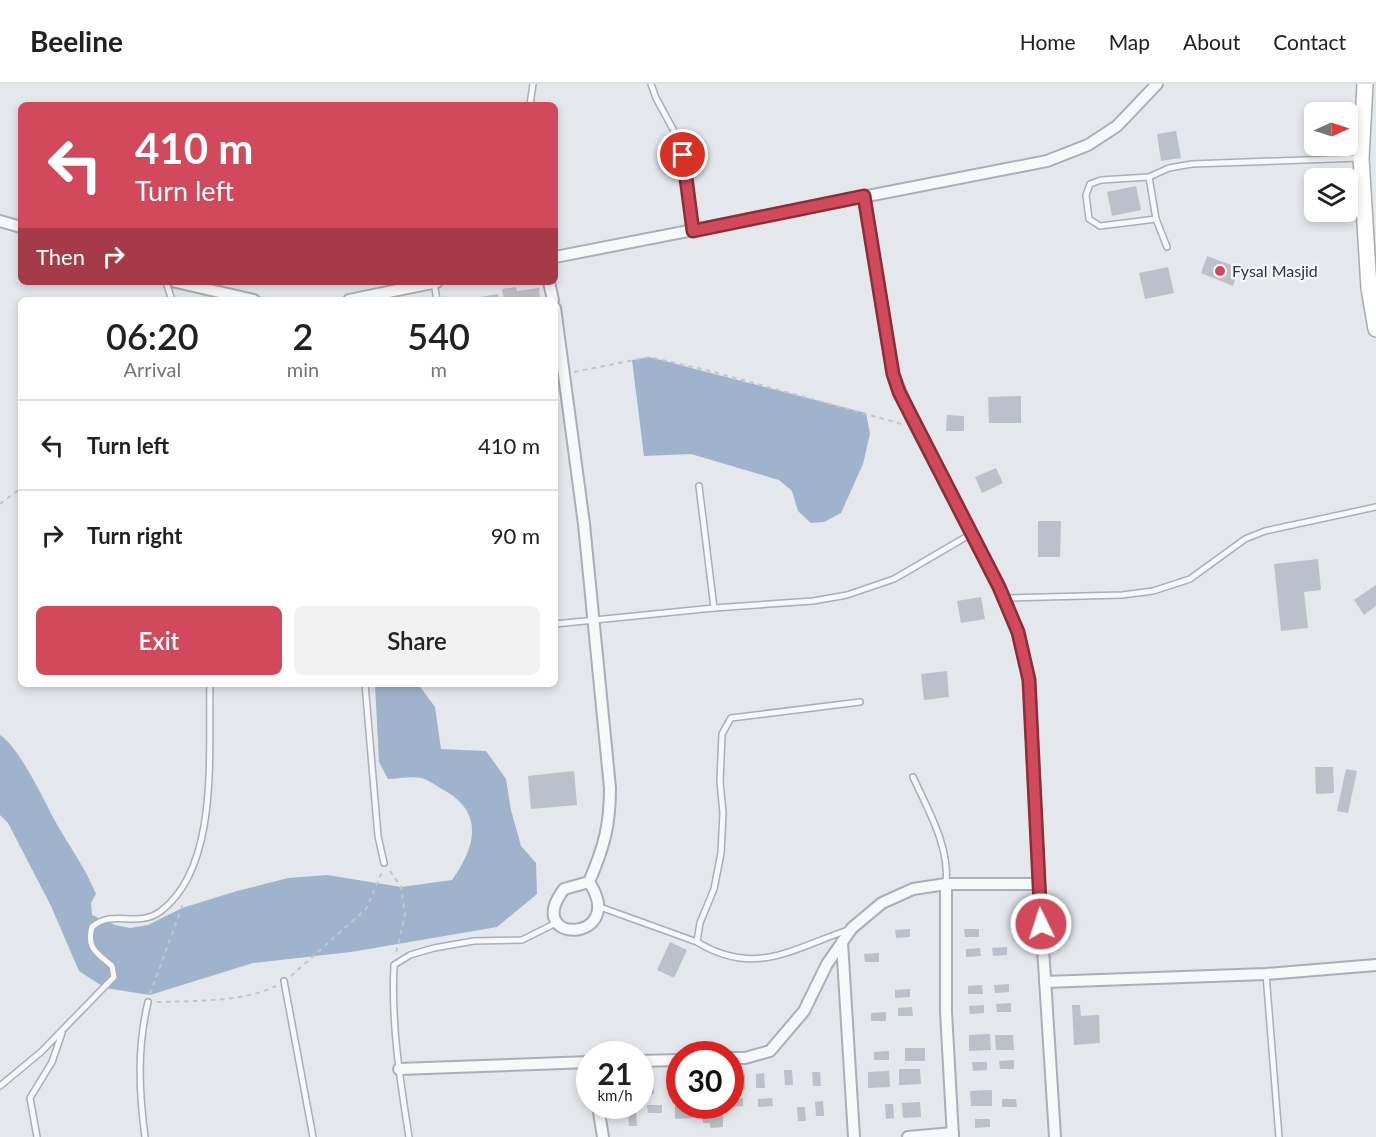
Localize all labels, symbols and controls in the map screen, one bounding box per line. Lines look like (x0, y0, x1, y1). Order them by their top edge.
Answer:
text: Beeline (30, 24, 123, 58)
text: Home (1020, 29, 1076, 54)
text: Map (1109, 29, 1150, 54)
text: About (1183, 29, 1240, 54)
text: Contact (1273, 29, 1346, 54)
north arrow (1304, 102, 1358, 156)
map controls (1304, 102, 1358, 222)
text: 410 m (135, 123, 253, 173)
icon: left (36, 126, 114, 204)
pin (657, 129, 708, 180)
icon: arrive (666, 138, 699, 171)
button: layers (1304, 168, 1358, 222)
text: Turn left (135, 174, 234, 207)
icon: right (97, 240, 130, 273)
text: Then (36, 243, 85, 270)
place label: Fysal Masjid (1232, 261, 1318, 280)
marker: Fysal Masjid (1213, 264, 1227, 278)
text: 06:20 (106, 314, 199, 358)
text: 2 (293, 314, 313, 358)
text: 540 (407, 314, 470, 358)
text: Arrival (124, 357, 181, 381)
text: min (287, 357, 319, 381)
text: m (430, 357, 447, 381)
icon: left (36, 429, 69, 462)
text: Turn left (87, 432, 169, 459)
text: 410 m (478, 432, 540, 459)
icon: right (36, 519, 69, 552)
text: Turn right (87, 522, 182, 549)
text: 90 m (491, 522, 540, 549)
button: Exit (36, 606, 282, 675)
button: Share (294, 606, 540, 675)
position arrow (1009, 892, 1073, 956)
speed limit sign: 30 (666, 1041, 744, 1119)
text: 21 (598, 1055, 632, 1091)
text: km/h (597, 1086, 633, 1104)

